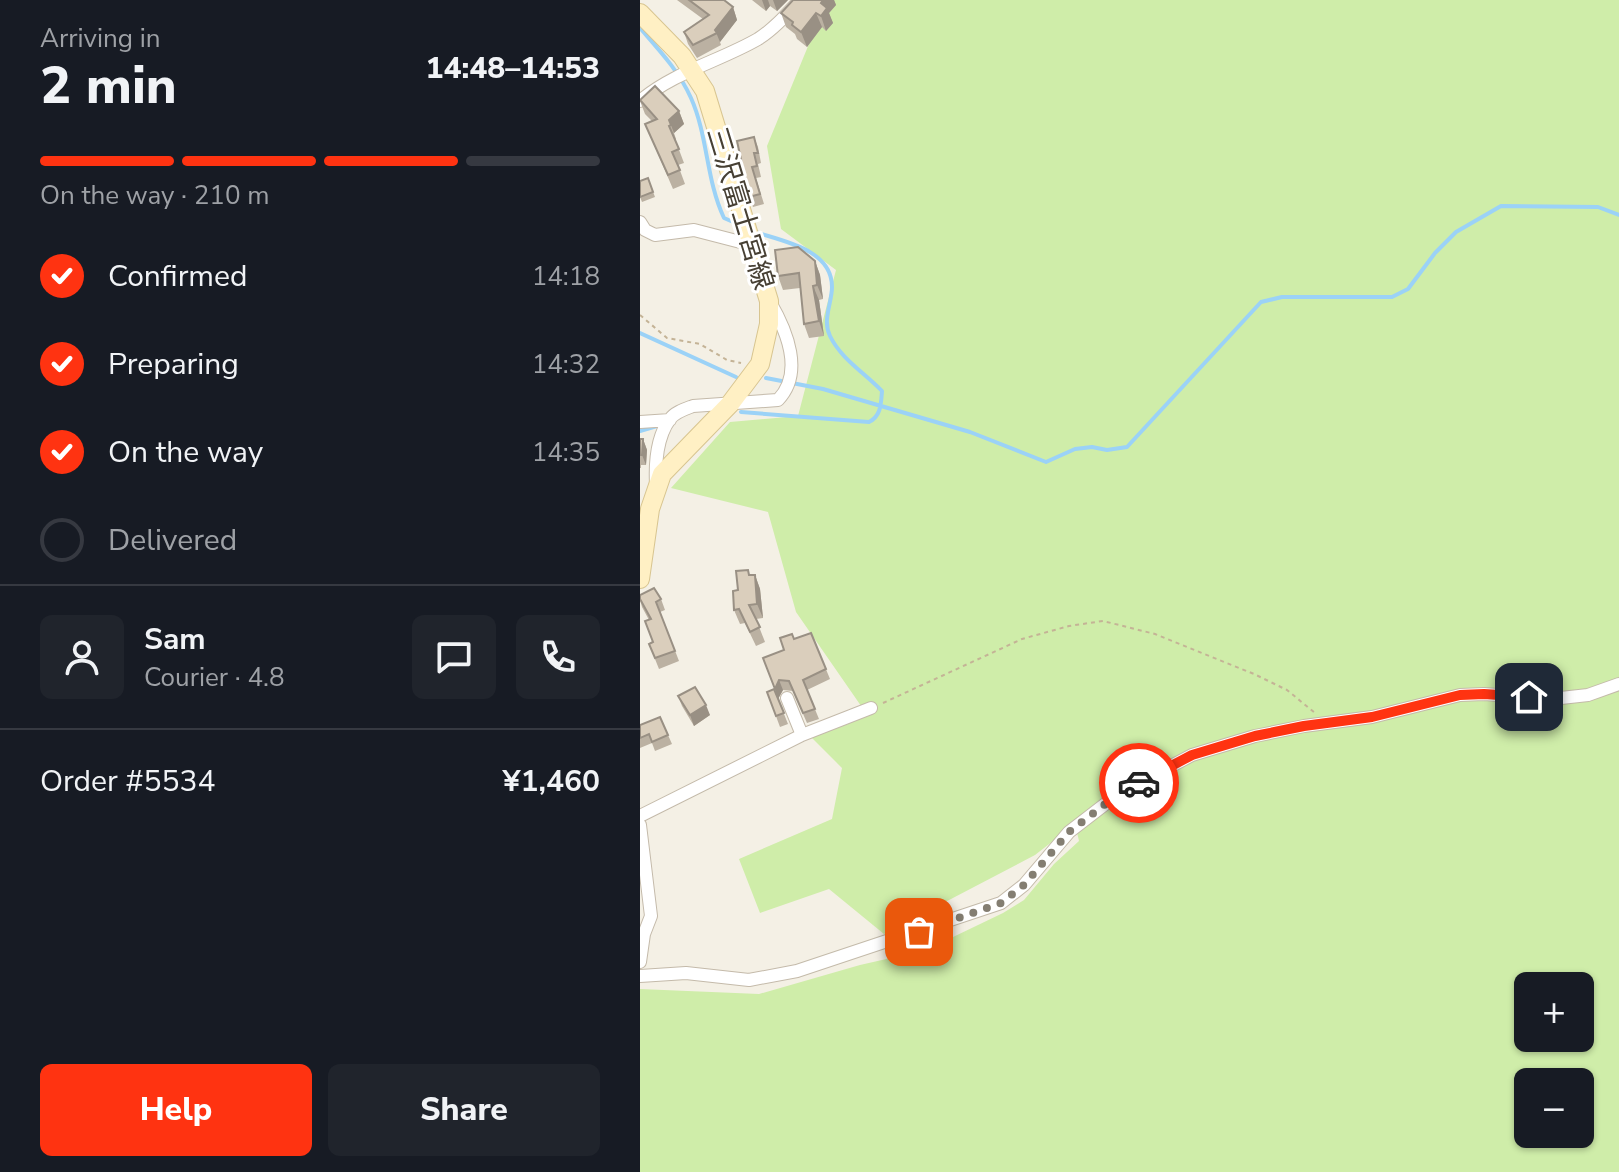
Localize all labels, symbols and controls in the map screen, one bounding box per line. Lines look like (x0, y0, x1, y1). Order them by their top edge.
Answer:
text: Arriving in (40, 21, 161, 56)
text: 14:48–14:53 (425, 48, 600, 89)
text: 2 min (40, 50, 177, 121)
street label: 三沢富士宮線 (697, 122, 783, 294)
text: On the way · 210 m (40, 178, 269, 213)
icon: check (40, 254, 84, 298)
text: Confirmed (108, 256, 248, 297)
text: 14:18 (532, 259, 600, 294)
icon: check (40, 342, 84, 386)
text: Preparing (108, 344, 239, 385)
text: 14:32 (532, 347, 600, 382)
icon: check (40, 430, 84, 474)
text: On the way (108, 432, 263, 473)
text: 14:35 (532, 435, 600, 470)
text: Delivered (108, 520, 237, 561)
button: person (40, 615, 124, 699)
button: chat (412, 615, 496, 699)
button: phone (516, 615, 600, 699)
text: Sam (144, 619, 206, 660)
text: Courier · 4.8 (144, 660, 285, 695)
pin (1495, 663, 1563, 731)
icon: home (1507, 675, 1551, 719)
courier (1099, 743, 1179, 823)
text: Order #5534 (40, 761, 215, 802)
text: ¥1,460 (503, 761, 600, 802)
icon: car (1117, 761, 1161, 805)
pin (885, 898, 953, 966)
icon: bag (897, 910, 941, 954)
map controls (1514, 972, 1594, 1148)
button: + (1514, 972, 1594, 1052)
button: Help (40, 1064, 312, 1156)
button: Share (328, 1064, 600, 1156)
button: − (1514, 1068, 1594, 1148)

